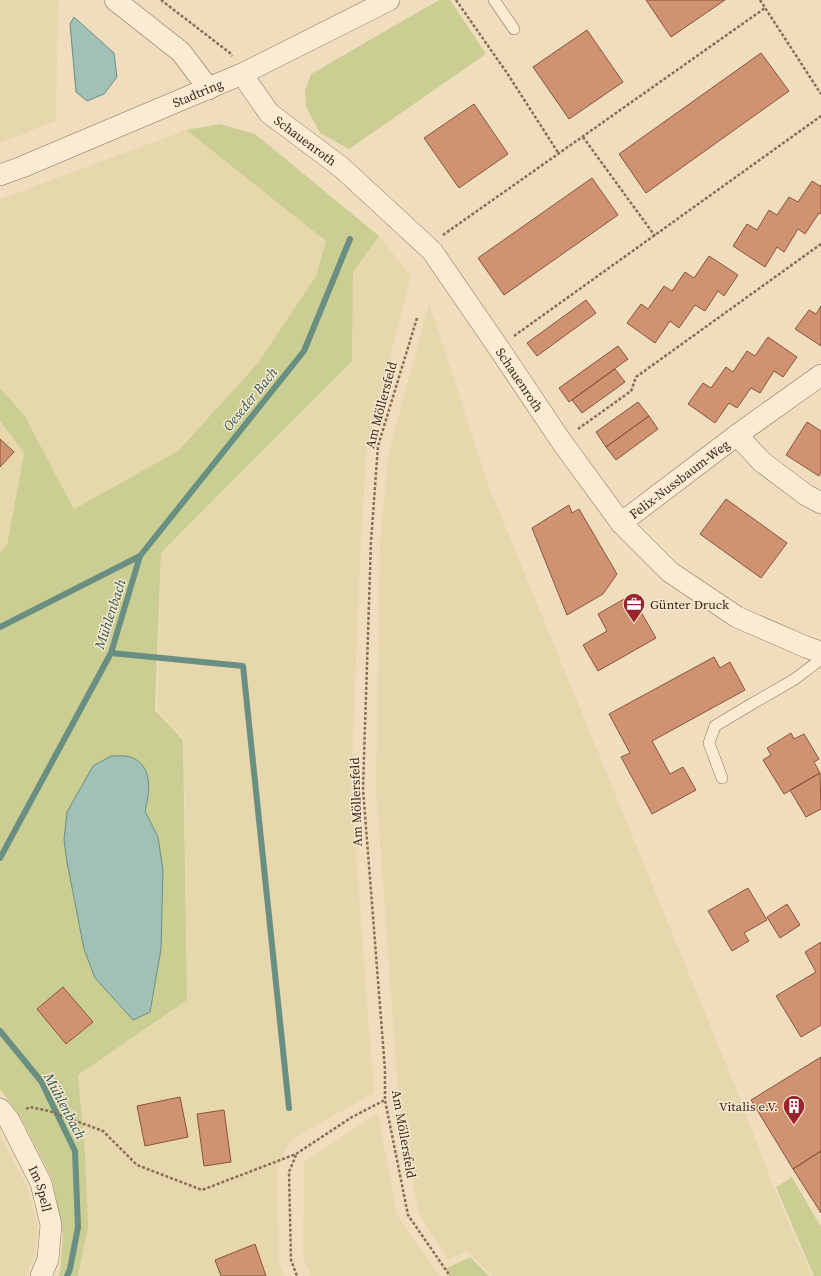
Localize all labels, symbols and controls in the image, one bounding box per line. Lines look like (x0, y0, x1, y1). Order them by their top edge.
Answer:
street label: Stadtring (170, 75, 226, 111)
street label: Schauenroth (271, 111, 340, 169)
street label: Schauenroth (492, 344, 548, 415)
street label: Am Möllersfeld (361, 359, 401, 450)
water label: Oeseder Bach (218, 363, 282, 435)
street label: Felix-Nussbaum-Weg (626, 435, 733, 522)
water label: Mühlenbach (89, 576, 131, 653)
office icon: Günter Druck (621, 591, 647, 624)
place label: Günter Druck (650, 596, 730, 613)
street label: Am Möllersfeld (346, 756, 366, 847)
water label: Mühlenbach (39, 1068, 91, 1143)
street label: Am Möllersfeld (388, 1089, 420, 1180)
building icon: Vitalis e.V. (781, 1093, 807, 1126)
place label: Vitalis e.V. (719, 1098, 778, 1115)
street label: Im Spell (25, 1162, 56, 1213)

